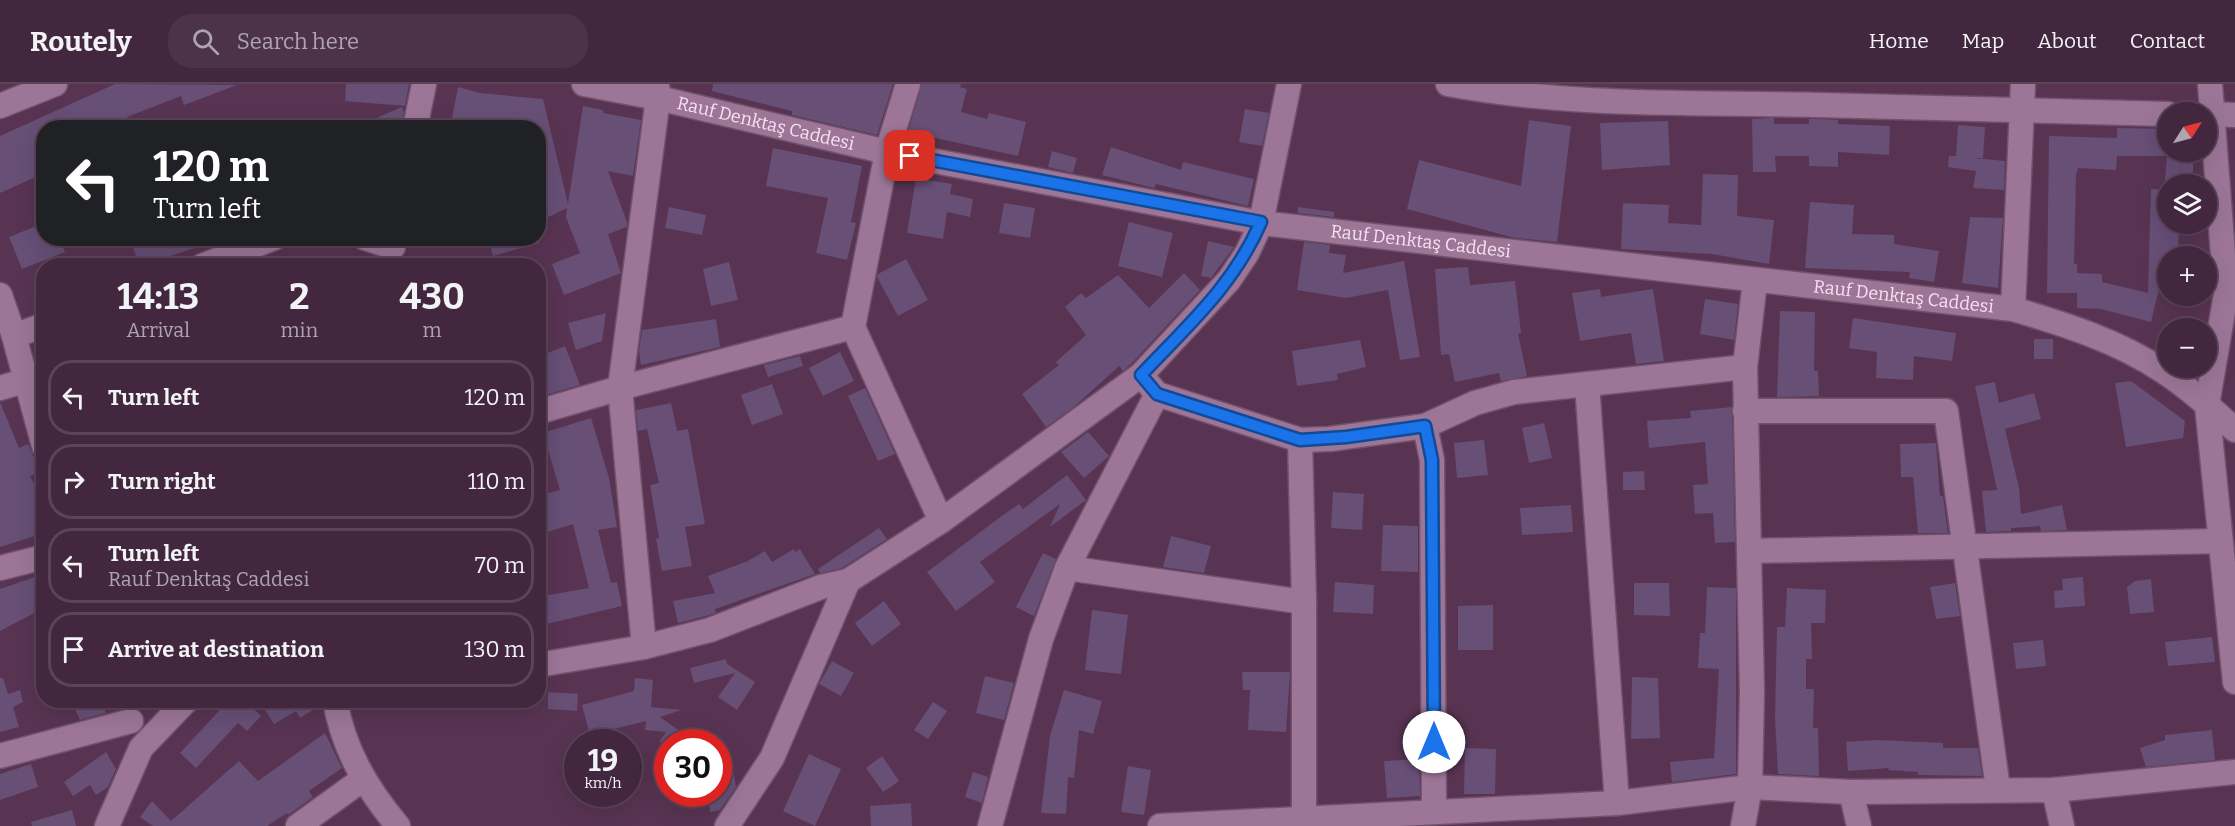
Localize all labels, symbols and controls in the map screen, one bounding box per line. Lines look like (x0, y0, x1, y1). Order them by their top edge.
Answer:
search box (168, 14, 588, 68)
text: Routely (30, 25, 132, 58)
icon: search (189, 25, 222, 58)
text: Search here (237, 28, 359, 55)
text: Home (1869, 28, 1929, 54)
text: Map (1962, 28, 2004, 54)
text: About (2037, 28, 2097, 54)
text: Contact (2130, 28, 2205, 54)
street label: Rauf Denktaş Caddesi (675, 92, 857, 155)
north arrow (2157, 102, 2217, 162)
map controls (2157, 102, 2217, 378)
pin (884, 130, 935, 181)
icon: arrive (893, 139, 926, 172)
text: 120 m (153, 142, 269, 192)
icon: left (54, 144, 132, 222)
button: layers (2157, 174, 2217, 234)
text: Turn left (153, 193, 261, 225)
street label: Rauf Denktaş Caddesi (1329, 220, 1512, 262)
button: + (2157, 246, 2217, 306)
text: 14:13 (117, 275, 199, 319)
text: 2 (289, 275, 309, 319)
text: 430 (399, 275, 465, 319)
street label: Rauf Denktaş Caddesi (1812, 275, 1995, 318)
text: Arrival (127, 318, 190, 342)
text: min (280, 318, 318, 342)
text: m (423, 318, 442, 342)
button: − (2157, 318, 2217, 378)
icon: left (57, 381, 90, 414)
text: Turn left (108, 384, 200, 411)
text: 120 m (465, 384, 525, 411)
icon: right (57, 465, 90, 498)
text: Turn right (108, 468, 216, 495)
text: 110 m (468, 468, 525, 495)
text: Turn left (108, 540, 200, 567)
icon: left (57, 549, 90, 582)
text: 70 m (475, 552, 525, 579)
text: Rauf Denktaş Caddesi (108, 567, 309, 591)
icon: arrive (57, 633, 90, 666)
text: Arrive at destination (108, 636, 324, 663)
text: 130 m (464, 636, 525, 663)
position arrow (1402, 710, 1466, 774)
speed limit sign: 30 (654, 729, 732, 807)
text: 19 (588, 743, 618, 779)
text: km/h (584, 774, 622, 792)

